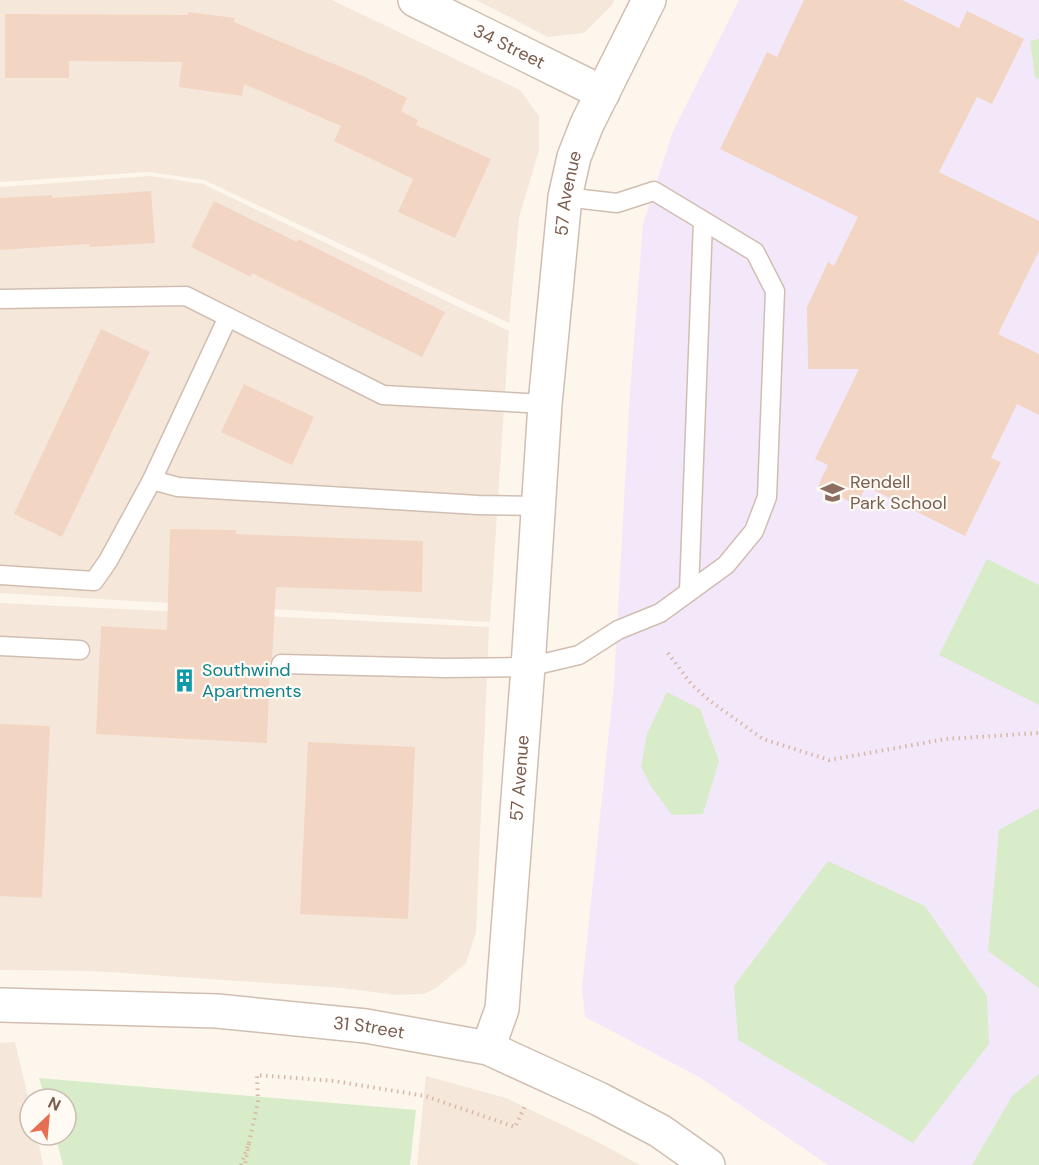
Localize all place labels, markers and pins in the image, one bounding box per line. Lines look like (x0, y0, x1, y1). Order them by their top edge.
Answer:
place label: Rendell Park School (850, 470, 947, 515)
school or university icon: Rendell Park School (819, 479, 845, 505)
place label: Southwind Apartments (202, 658, 301, 703)
building icon: Southwind Apartments (171, 667, 197, 693)

